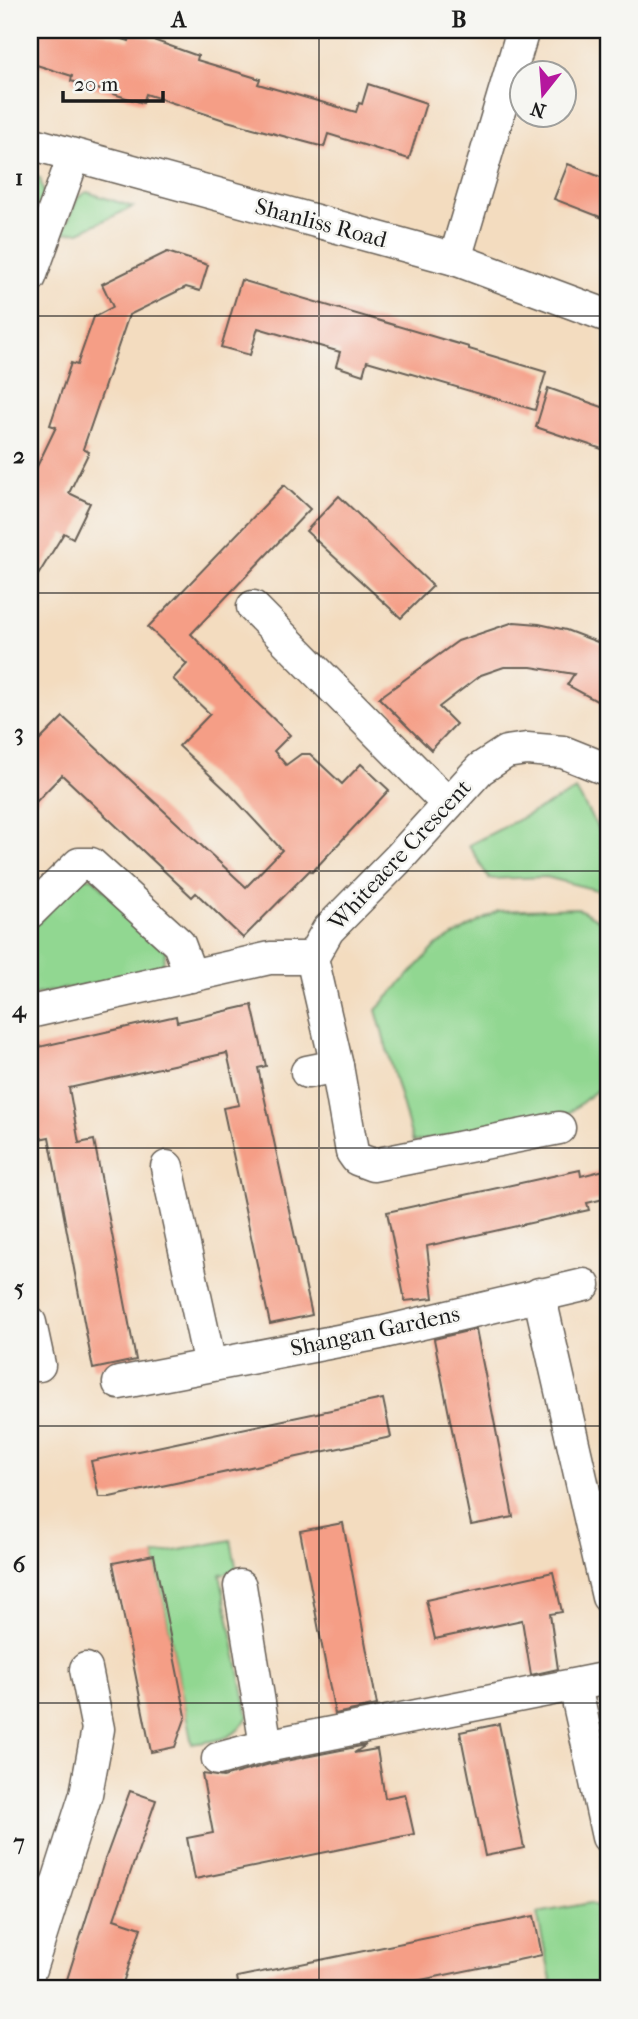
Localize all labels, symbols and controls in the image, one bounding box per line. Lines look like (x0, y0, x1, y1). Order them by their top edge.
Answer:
text: A (170, 6, 188, 33)
text: B (452, 6, 467, 33)
scale bar (63, 60, 163, 104)
north arrow (508, 60, 578, 130)
text: 20 m (74, 72, 119, 96)
text: N (528, 97, 548, 122)
text: 1 (15, 164, 23, 191)
street label: Shanliss Road (252, 192, 390, 254)
text: 2 (13, 442, 25, 469)
text: 3 (14, 719, 24, 746)
street label: Whiteacre Crescent (323, 774, 477, 937)
text: 4 (11, 996, 27, 1023)
text: 5 (14, 1274, 24, 1301)
street label: Shangan Gardens (288, 1300, 462, 1362)
text: 6 (13, 1551, 26, 1578)
text: 7 (12, 1829, 25, 1856)

